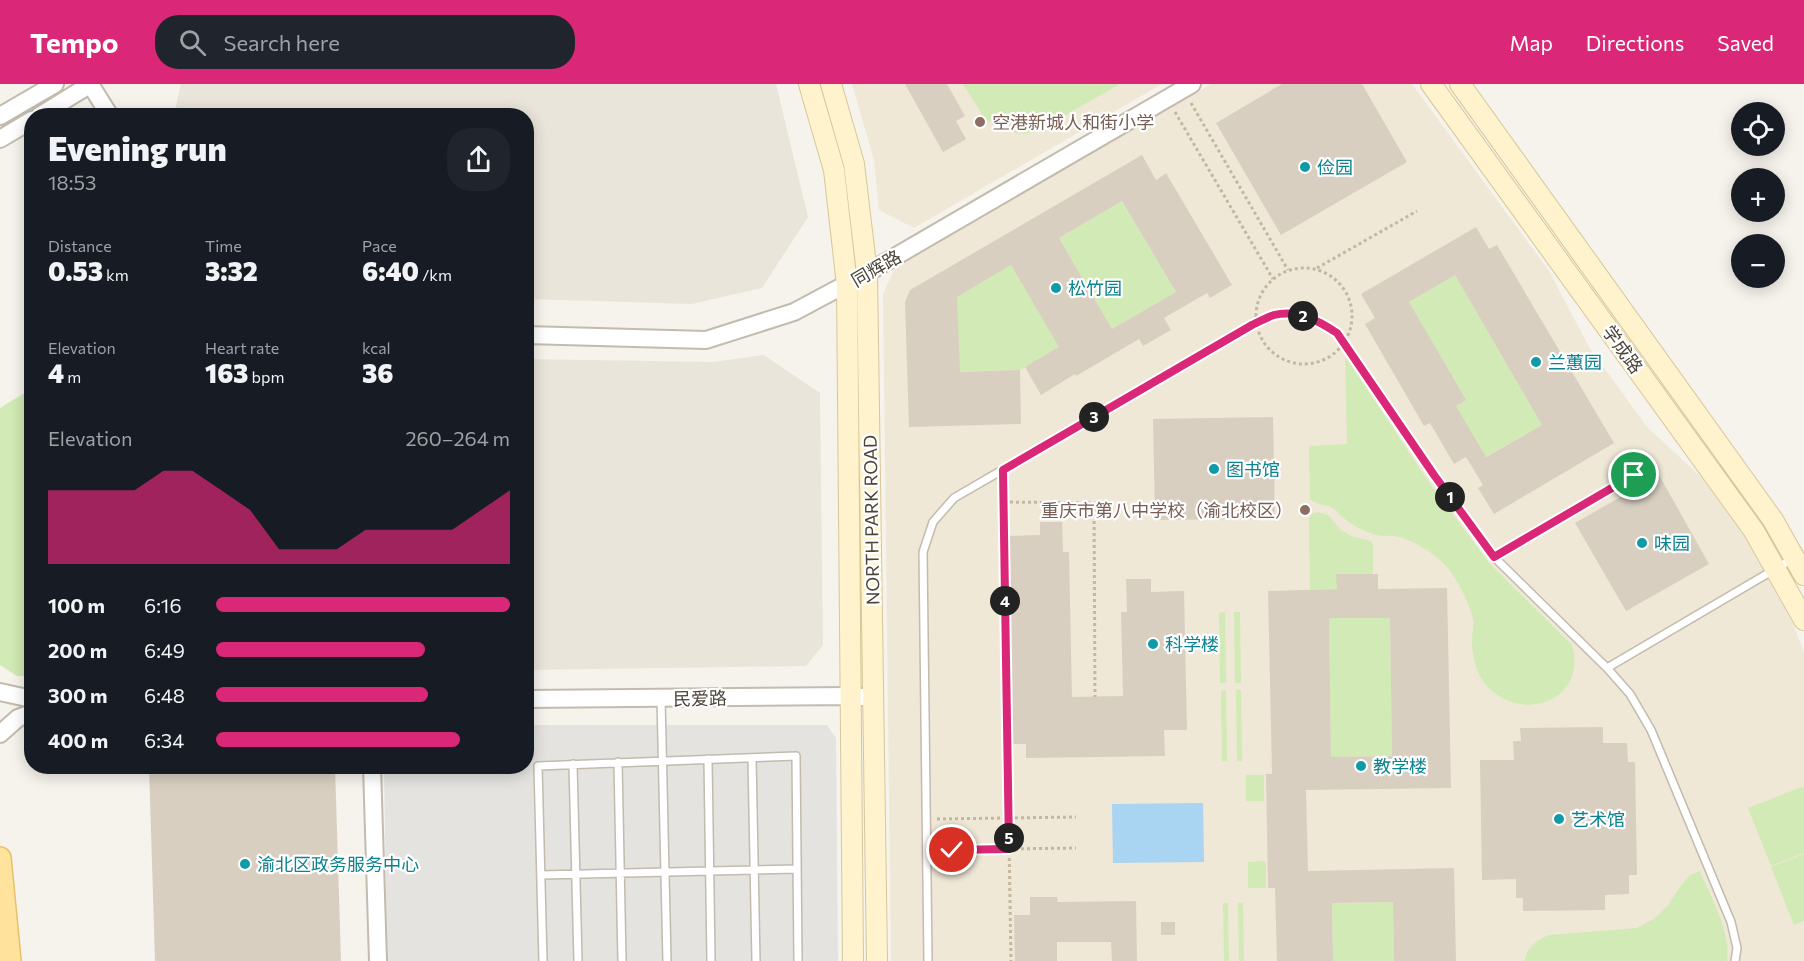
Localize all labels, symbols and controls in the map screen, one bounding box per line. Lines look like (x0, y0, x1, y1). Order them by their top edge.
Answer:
search box (155, 15, 575, 69)
text: Tempo (30, 25, 119, 59)
icon: search (176, 26, 209, 59)
text: Search here (224, 29, 340, 56)
text: Map (1510, 30, 1553, 55)
text: Directions (1586, 30, 1684, 55)
text: Saved (1717, 30, 1774, 55)
map controls (1731, 102, 1785, 288)
button: locate (1731, 102, 1785, 156)
place label: 空港新城人和街小学 (992, 111, 1154, 133)
marker: 空港新城人和街小学 (973, 115, 987, 129)
text: Evening run (48, 127, 227, 168)
button: share (447, 128, 510, 191)
place label: 俭园 (1317, 156, 1353, 178)
marker: 俭园 (1298, 160, 1312, 174)
button: + (1731, 168, 1785, 222)
text: 18:53 (48, 170, 96, 194)
button: − (1731, 234, 1785, 288)
text: Distance (48, 236, 112, 255)
text: Time (205, 236, 242, 255)
text: Pace (362, 236, 397, 255)
street label: 同辉路 (847, 245, 905, 291)
text: 0.53 (48, 255, 103, 286)
text: 3:32 (205, 255, 258, 286)
text: 6:40 (362, 255, 419, 286)
text: km (103, 265, 129, 284)
text: /km (419, 265, 452, 284)
place label: 松竹园 (1068, 277, 1122, 299)
marker: 松竹园 (1049, 281, 1063, 295)
pin: 2 (1288, 301, 1318, 331)
text: 2 (1298, 306, 1308, 325)
street label: 学成路 (1598, 321, 1648, 377)
text: Elevation (48, 338, 116, 357)
text: Heart rate (205, 338, 279, 357)
text: kcal (362, 338, 391, 357)
place label: 兰蕙园 (1548, 351, 1602, 373)
marker: 兰蕙园 (1529, 355, 1543, 369)
text: 4 (48, 357, 64, 388)
text: 163 (205, 357, 248, 388)
text: 36 (362, 357, 394, 388)
text: m (64, 367, 81, 386)
text: bpm (248, 367, 284, 386)
pin: 3 (1079, 402, 1109, 432)
text: 3 (1089, 407, 1099, 426)
text: Elevation (48, 426, 133, 450)
text: 260–264 m (406, 426, 510, 450)
street label: NORTH PARK ROAD (859, 435, 883, 605)
pin (1608, 449, 1659, 500)
place label: 图书馆 (1226, 458, 1280, 480)
icon: arrive (1617, 458, 1650, 491)
marker: 图书馆 (1207, 462, 1221, 476)
pin: 1 (1435, 482, 1465, 512)
text: 1 (1446, 487, 1454, 506)
place label: 重庆市第八中学校（渝北校区） (1041, 499, 1293, 521)
marker: 重庆市第八中学校（渝北校区） (1298, 503, 1312, 517)
place label: 味园 (1654, 532, 1690, 554)
marker: 味园 (1635, 536, 1649, 550)
pin: 4 (990, 586, 1020, 616)
text: 4 (1000, 591, 1010, 610)
text: 100 m (48, 593, 105, 617)
text: 6:16 (144, 593, 182, 617)
place label: 科学楼 (1165, 633, 1219, 655)
marker: 科学楼 (1146, 637, 1160, 651)
text: 200 m (48, 638, 107, 662)
text: 6:49 (144, 638, 185, 662)
text: 300 m (48, 683, 108, 707)
text: 6:48 (144, 683, 185, 707)
street label: 民爱路 (673, 687, 727, 709)
text: 400 m (48, 728, 108, 752)
text: 6:34 (144, 728, 184, 752)
place label: 教学楼 (1373, 755, 1427, 777)
marker: 教学楼 (1354, 759, 1368, 773)
place label: 艺术馆 (1571, 808, 1625, 830)
marker: 艺术馆 (1552, 812, 1566, 826)
pin: 5 (994, 823, 1024, 853)
pin (926, 824, 977, 875)
text: 5 (1004, 828, 1014, 847)
icon: check (935, 833, 968, 866)
place label: 渝北区政务服务中心 (257, 853, 419, 875)
marker: 渝北区政务服务中心 (238, 857, 252, 871)

